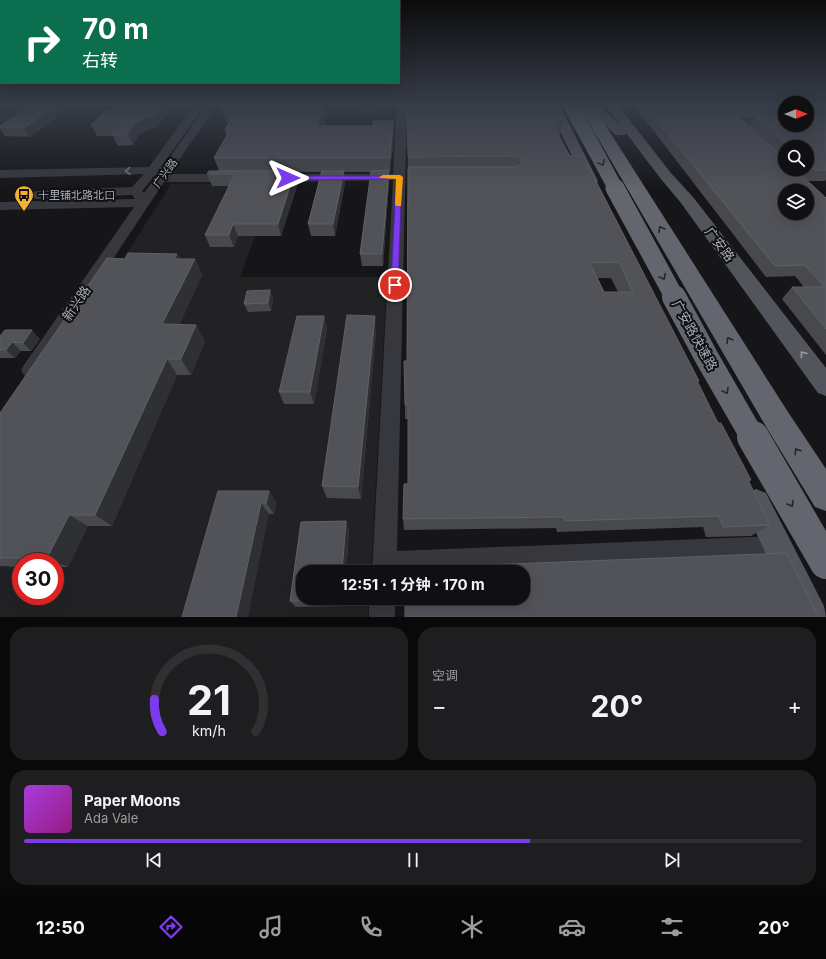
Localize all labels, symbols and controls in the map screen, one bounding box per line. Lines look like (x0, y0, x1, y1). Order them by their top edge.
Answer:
text: 70 m (82, 12, 149, 46)
icon: right (16, 16, 68, 68)
text: 右转 (82, 50, 118, 71)
north arrow (778, 96, 814, 132)
map controls (778, 96, 814, 220)
button: search (778, 140, 814, 176)
street label: 广兴路 (150, 156, 180, 190)
position arrow (267, 157, 309, 199)
one-way arrow (597, 159, 605, 166)
one-way arrow (125, 167, 131, 175)
bus stop icon: 十里铺北路北口 (13, 184, 35, 212)
button: layers (778, 184, 814, 220)
place label: 十里铺北路北口 (38, 188, 115, 202)
street label: 广安路 (702, 224, 738, 264)
one-way arrow (659, 226, 666, 233)
pin (378, 268, 412, 302)
one-way arrow (659, 273, 666, 280)
icon: arrive (384, 274, 406, 296)
street label: 新兴路 (58, 282, 94, 324)
street label: 广安路快速路 (669, 297, 721, 373)
one-way arrow (726, 337, 734, 344)
one-way arrow (800, 352, 807, 359)
one-way arrow (721, 387, 728, 394)
one-way arrow (795, 448, 802, 455)
one-way arrow (787, 499, 794, 507)
speed limit sign: 30 (12, 553, 64, 605)
text: 12:51 · 1 分钟 · 170 m (341, 575, 485, 594)
text: 空调 (432, 667, 458, 683)
text: 21 (187, 674, 231, 724)
text: 20° (591, 688, 643, 724)
text: − (432, 693, 447, 719)
text: + (787, 693, 802, 719)
text: km/h (192, 721, 226, 738)
text: Paper Moons (84, 791, 180, 810)
text: Ada Vale (84, 810, 138, 826)
icon: previous (143, 849, 165, 871)
icon: pause (402, 849, 424, 871)
icon: next (661, 849, 683, 871)
icon: directions (157, 913, 185, 941)
icon: music (257, 913, 285, 941)
icon: phone (357, 913, 385, 941)
icon: climate (458, 913, 486, 941)
icon: car (558, 913, 586, 941)
icon: filters (658, 913, 686, 941)
text: 12:50 (36, 917, 85, 938)
text: 20° (758, 917, 790, 938)

